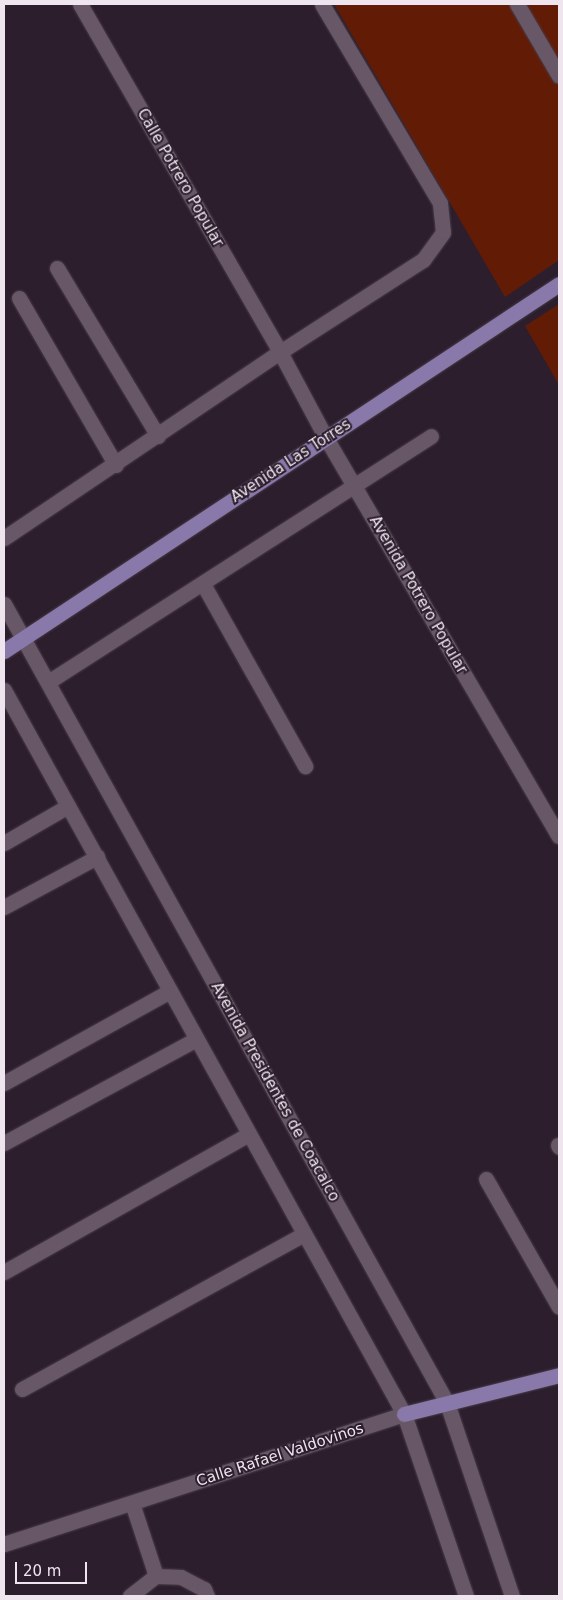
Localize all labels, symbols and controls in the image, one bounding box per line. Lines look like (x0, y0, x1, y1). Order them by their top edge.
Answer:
street label: Calle Potrero Popular (133, 106, 227, 250)
street label: Avenida Las Torres (228, 416, 354, 506)
street label: Avenida Potrero Popular (365, 513, 471, 677)
street label: Avenida Presidentes de Coacalco (207, 979, 343, 1205)
street label: Calle Rafael Valdovinos (194, 1419, 366, 1491)
scale bar (18, 1552, 90, 1584)
text: 20 m (23, 1562, 61, 1580)

